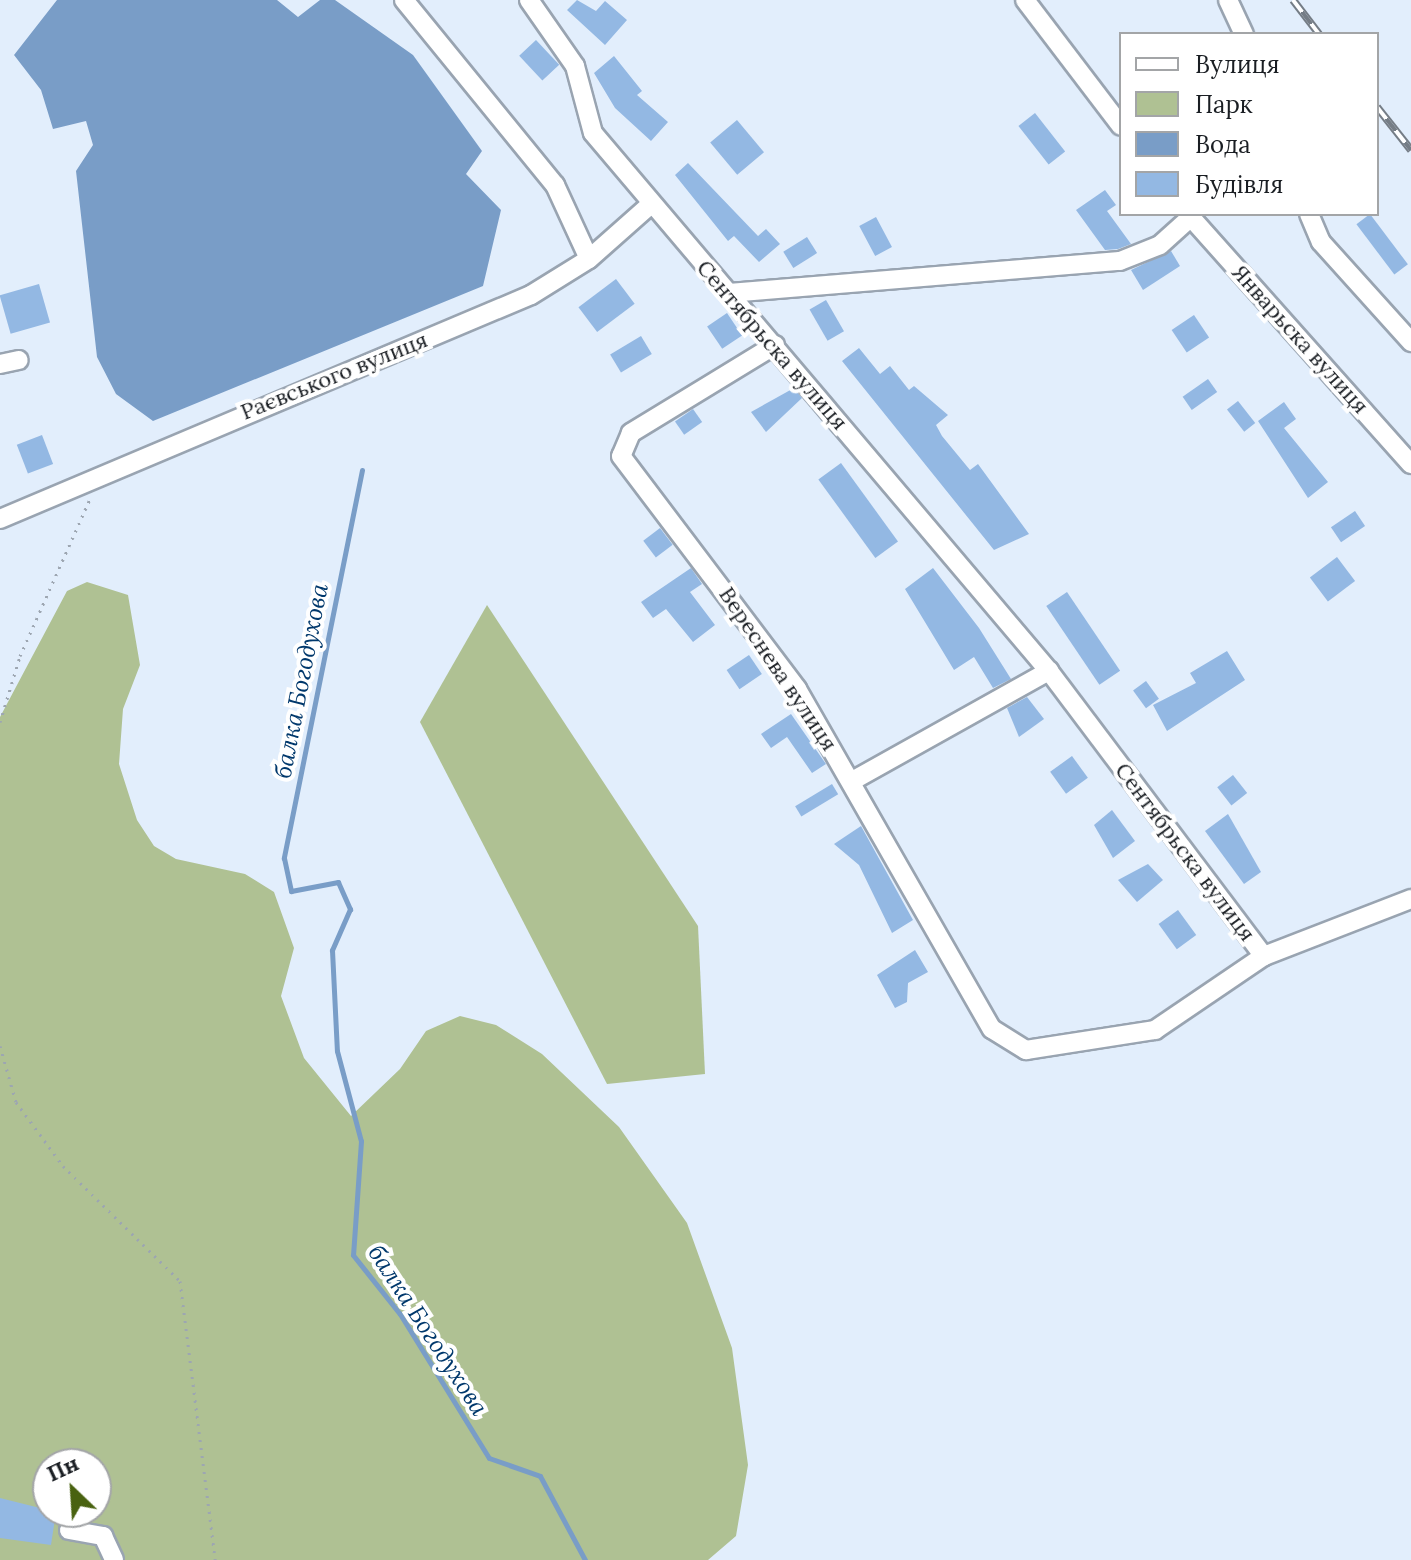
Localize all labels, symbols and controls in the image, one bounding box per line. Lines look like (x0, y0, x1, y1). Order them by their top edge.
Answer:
legend (1119, 32, 1379, 216)
text: Вулиця (1195, 49, 1280, 80)
text: Парк (1195, 89, 1253, 120)
text: Вода (1195, 129, 1251, 160)
text: Будівля (1195, 169, 1283, 200)
street label: Сентябрьска вулиця (691, 255, 853, 435)
street label: Январьска вулиця (1226, 259, 1374, 419)
street label: Раєвського вулиця (237, 327, 431, 425)
water label: балка Богодухова (268, 581, 334, 781)
street label: Вереснева вулиця (713, 582, 843, 756)
street label: Сентябрьска вулиця (1109, 758, 1261, 946)
water label: балка Богодухова (362, 1239, 494, 1421)
north arrow (32, 1448, 112, 1528)
text: Пн (42, 1449, 83, 1487)

